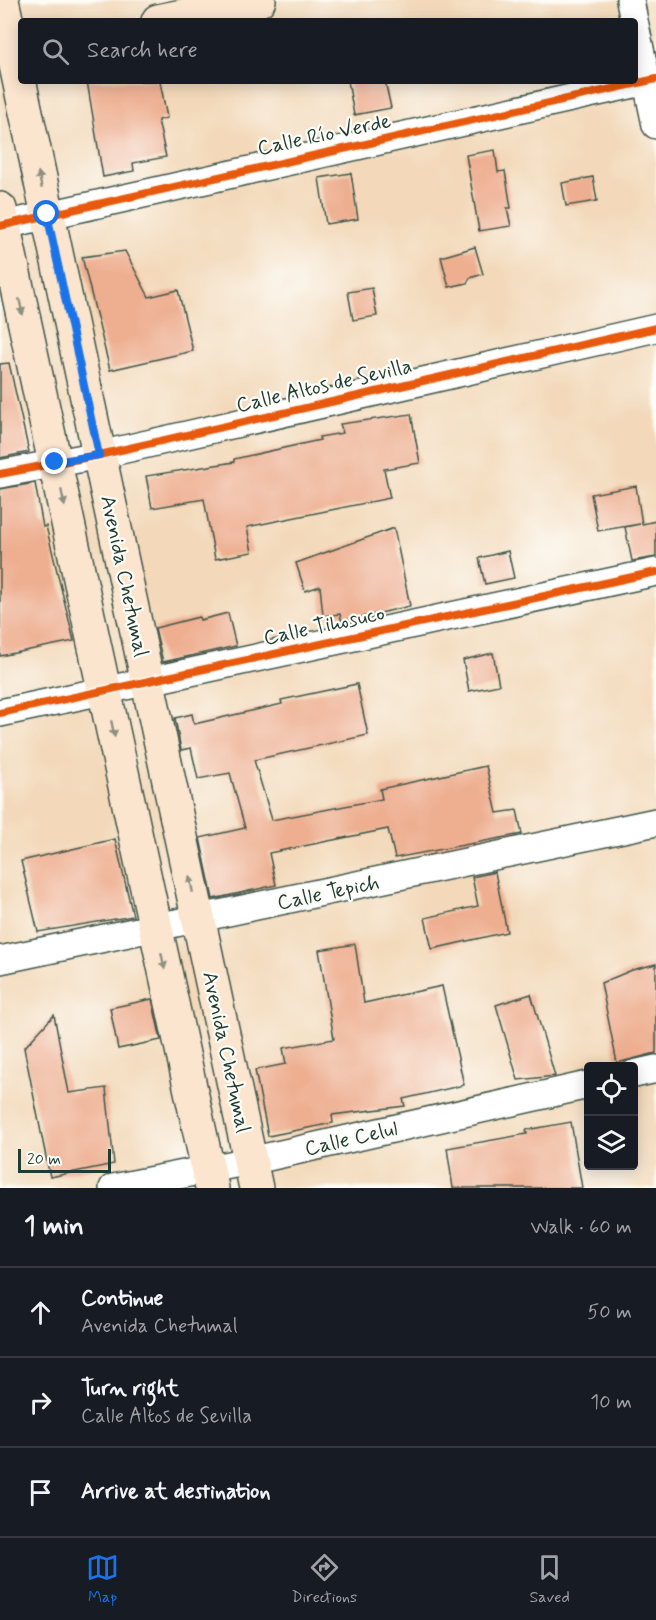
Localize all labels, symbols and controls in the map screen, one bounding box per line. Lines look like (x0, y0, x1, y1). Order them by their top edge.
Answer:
search box (18, 18, 638, 84)
icon: search (39, 35, 72, 68)
text: Search here (87, 37, 198, 65)
street label: Calle Río Verde (255, 107, 394, 163)
one-way arrow (35, 171, 44, 190)
route start (33, 200, 59, 226)
one-way arrow (17, 298, 27, 316)
street label: Calle Altos de Sevilla (234, 352, 415, 420)
route end (41, 448, 67, 474)
one-way arrow (59, 488, 68, 507)
street label: Avenida Chetumal (93, 493, 155, 660)
street label: Calle Tihosuco (261, 599, 387, 652)
one-way arrow (109, 720, 118, 739)
street label: Calle Tepich (275, 869, 382, 917)
one-way arrow (186, 875, 195, 894)
one-way arrow (159, 952, 168, 971)
street label: Avenida Chetumal (195, 969, 257, 1136)
map controls (584, 1062, 638, 1170)
button: locate (584, 1062, 638, 1116)
street label: Calle Celul (302, 1115, 400, 1163)
button: layers (584, 1116, 638, 1170)
scale bar (18, 1146, 111, 1174)
text: 20 m (27, 1149, 61, 1170)
text: 1 min (24, 1210, 84, 1244)
text: Walk · 60 m (530, 1214, 632, 1241)
text: Continue (81, 1285, 163, 1313)
icon: ahead (24, 1296, 57, 1329)
text: 50 m (587, 1299, 632, 1326)
text: Avenida Chetumal (81, 1313, 238, 1340)
text: Turn right (81, 1375, 179, 1403)
icon: right (24, 1386, 57, 1419)
text: 10 m (590, 1389, 632, 1416)
text: Calle Altos de Sevilla (81, 1403, 252, 1430)
icon: arrive (24, 1476, 57, 1509)
text: Arrive at destination (81, 1478, 271, 1506)
tab: Map (86, 1551, 119, 1608)
tab: Directions (291, 1551, 357, 1608)
tab: Saved (529, 1551, 570, 1608)

